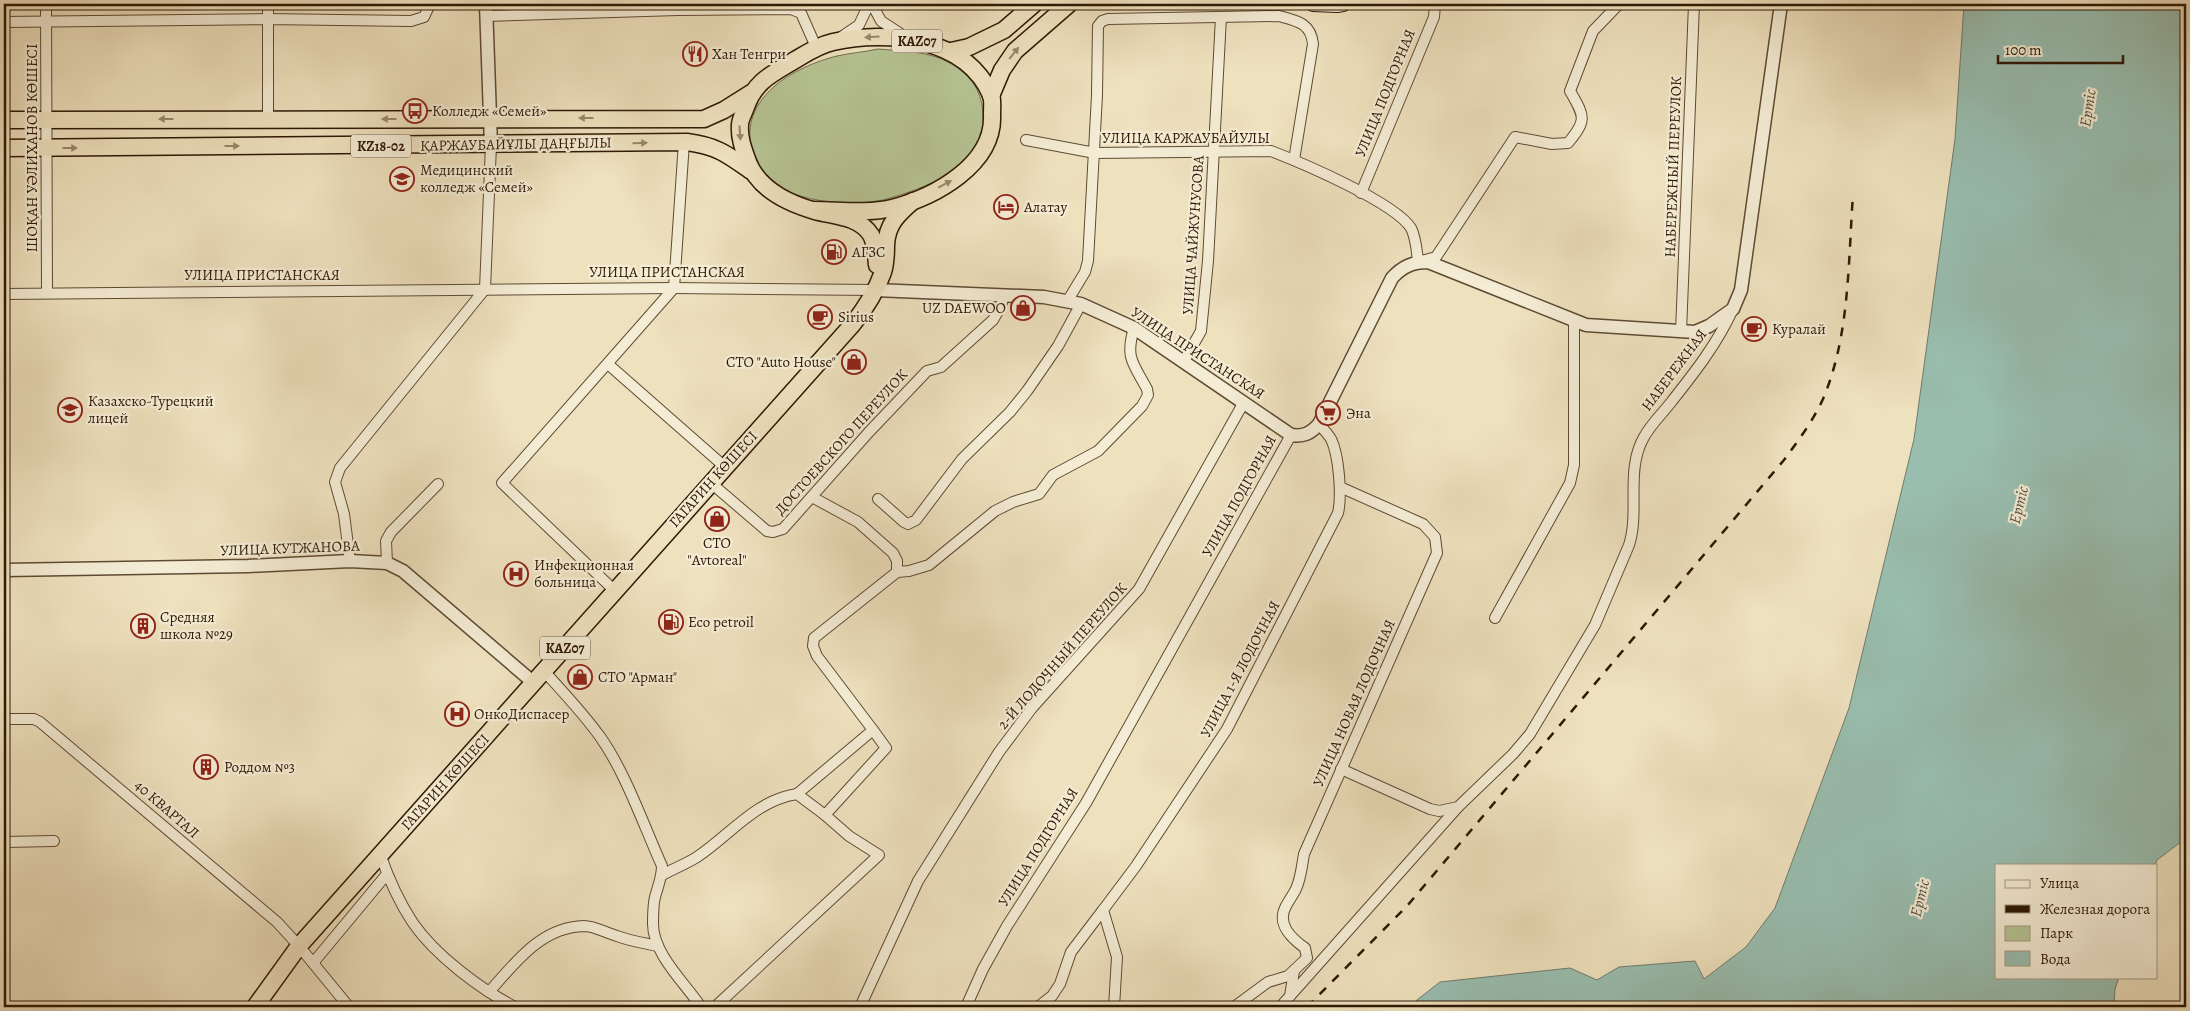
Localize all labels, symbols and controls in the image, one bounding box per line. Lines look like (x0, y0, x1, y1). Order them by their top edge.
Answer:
street label: УЛИЦА ПОДГОРНАЯ (1350, 26, 1420, 160)
road number: KAZ07 (892, 29, 942, 52)
scale bar (1998, 32, 2122, 64)
one-way arrow (864, 34, 880, 42)
text: 100 m (2005, 40, 2042, 60)
restaurant icon: Хан Тенгри (682, 41, 708, 67)
street label: ШОҚАН УӘЛИХАНОВ КӨШЕСІ (22, 44, 42, 252)
place label: Хан Тенгри (712, 44, 786, 64)
one-way arrow (1009, 47, 1020, 60)
street label: НАБЕРЕЖНЫЙ ПЕРЕУЛОК (1660, 76, 1686, 258)
water label: Ертіс (2074, 87, 2102, 129)
bus stop icon: Колледж «Семей» (402, 98, 428, 124)
place label: Колледж «Семей» (432, 101, 547, 121)
one-way arrow (578, 114, 594, 122)
one-way arrow (158, 115, 174, 123)
one-way arrow (380, 115, 396, 123)
one-way arrow (737, 126, 745, 142)
street label: УЛИЦА КАРЖАУБАЙУЛЫ (1102, 128, 1270, 148)
street label: ҚАРЖАУБАЙҰЛЫ ДАҢҒЫЛЫ (420, 132, 612, 156)
road number: KZ18-02 (351, 134, 411, 158)
one-way arrow (632, 139, 648, 147)
one-way arrow (225, 142, 241, 150)
one-way arrow (62, 144, 78, 152)
street label: УЛИЦА ЧАЙЖУНУСОВА (1177, 154, 1209, 315)
place label: Медицинский колледж «Семей» (420, 160, 533, 197)
school or university icon: Медицинский колледж «Семей» (389, 166, 415, 192)
one-way arrow (938, 180, 951, 189)
hotel icon: Алатау (993, 194, 1019, 220)
place label: Алатау (1023, 197, 1067, 217)
fuel station icon: АГЗС (821, 239, 847, 265)
place label: АГЗС (851, 242, 885, 262)
street label: УЛИЦА ПРИСТАНСКАЯ (589, 262, 745, 282)
street label: УЛИЦА ПРИСТАНСКАЯ (184, 265, 340, 285)
shop icon: UZ DAEWOO (1010, 295, 1036, 321)
place label: UZ DAEWOO (922, 298, 1006, 318)
street label: УЛИЦА ПРИСТАНСКАЯ (1127, 302, 1269, 404)
cafe icon: Sirius (807, 304, 833, 330)
place label: Sirius (838, 307, 874, 327)
cafe icon: Куралай (1741, 316, 1767, 342)
place label: Куралай (1772, 319, 1826, 339)
street label: НАБЕРЕЖНАЯ (1637, 325, 1711, 415)
shop icon: СТО "Auto House" (841, 349, 867, 375)
place label: СТО "Auto House" (726, 352, 836, 372)
street label: ДОСТОЕВСКОГО ПЕРЕУЛОК (770, 365, 912, 519)
place label: Казахско-Турецкий лицей (88, 391, 214, 428)
school or university icon: Казахско-Турецкий лицей (57, 397, 83, 423)
supermarket icon: Эна (1315, 400, 1341, 426)
place label: Эна (1346, 403, 1371, 423)
street label: ГАГАРИН КӨШЕСІ (664, 426, 762, 532)
street label: УЛИЦА ПОДГОРНАЯ (1197, 432, 1281, 560)
water label: Ертіс (2004, 484, 2034, 526)
shop icon: СТО "Avtoreal" (704, 506, 730, 532)
place label: СТО "Avtoreal" (687, 533, 747, 570)
street label: УЛИЦА КУТЖАНОВА (220, 536, 360, 560)
place label: Инфекционная больница (534, 555, 634, 592)
hospital icon: Инфекционная больница (503, 561, 529, 587)
street label: 2-Й ЛОДОЧНЫЙ ПЕРЕУЛОК (993, 578, 1131, 733)
street label: УЛИЦА 1-Я ЛОДОЧНАЯ (1195, 597, 1285, 741)
place label: Средняя школа №29 (160, 607, 233, 644)
fuel station icon: Eco petroil (658, 609, 684, 635)
place label: Eco petroil (688, 612, 754, 632)
building icon: Средняя школа №29 (130, 613, 156, 639)
street label: УЛИЦА НОВАЯ ЛОДОЧНАЯ (1308, 616, 1400, 790)
road number: KAZ07 (540, 636, 590, 660)
shop icon: СТО "Арман" (567, 664, 593, 690)
place label: СТО "Арман" (598, 667, 677, 687)
hospital icon: ОнкоДиспасер (444, 701, 470, 727)
place label: ОнкоДиспасер (474, 704, 570, 724)
street label: ГАГАРИН КӨШЕСІ (396, 729, 494, 835)
building icon: Роддом №3 (193, 754, 219, 780)
place label: Роддом №3 (224, 757, 295, 777)
street label: 40 КВАРТАЛ (130, 775, 204, 843)
street label: УЛИЦА ПОДГОРНАЯ (993, 784, 1083, 910)
legend (1995, 864, 2158, 978)
text: Улица (2040, 873, 2079, 893)
water label: Ертіс (1905, 877, 1935, 919)
text: Железная дорога (2040, 899, 2150, 919)
text: Парк (2040, 923, 2073, 943)
text: Вода (2040, 949, 2071, 969)

